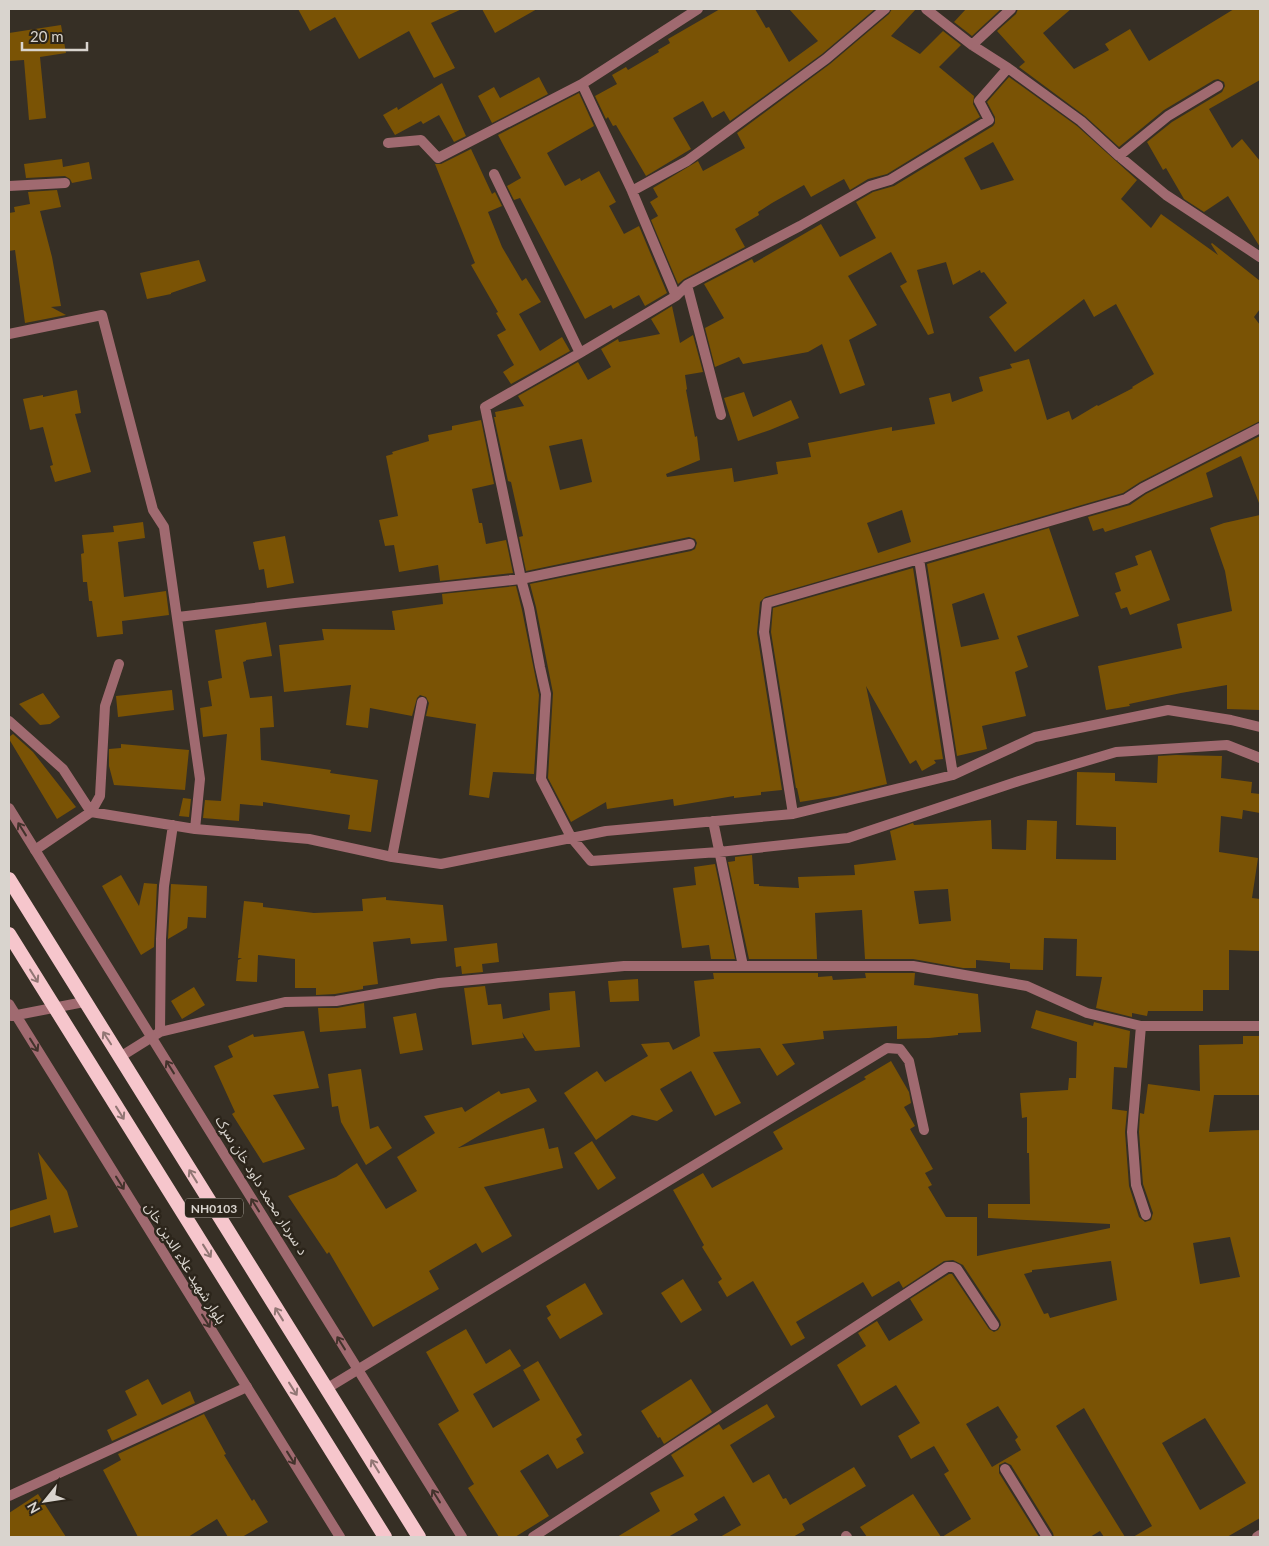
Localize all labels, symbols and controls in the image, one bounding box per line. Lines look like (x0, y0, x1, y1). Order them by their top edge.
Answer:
scale bar (22, 20, 88, 52)
text: 20 m (30, 27, 64, 45)
one-way arrow (16, 822, 26, 836)
one-way arrow (30, 968, 40, 982)
one-way arrow (102, 1031, 113, 1045)
one-way arrow (30, 1038, 40, 1052)
one-way arrow (164, 1060, 174, 1074)
one-way arrow (116, 1106, 126, 1120)
street label: د سردار محمد داود خان سړک (211, 1112, 312, 1258)
one-way arrow (188, 1169, 198, 1183)
one-way arrow (116, 1176, 126, 1190)
road number: NH0103 (185, 1198, 243, 1218)
one-way arrow (250, 1198, 261, 1212)
street label: بلوار شهید علاء الدین خان (141, 1199, 230, 1328)
one-way arrow (202, 1244, 212, 1258)
one-way arrow (274, 1307, 284, 1321)
one-way arrow (201, 1314, 211, 1328)
one-way arrow (336, 1336, 346, 1350)
one-way arrow (288, 1382, 298, 1396)
one-way arrow (287, 1451, 297, 1465)
one-way arrow (369, 1460, 379, 1474)
north arrow (20, 1476, 70, 1526)
one-way arrow (431, 1489, 441, 1503)
text: N (23, 1499, 43, 1517)

